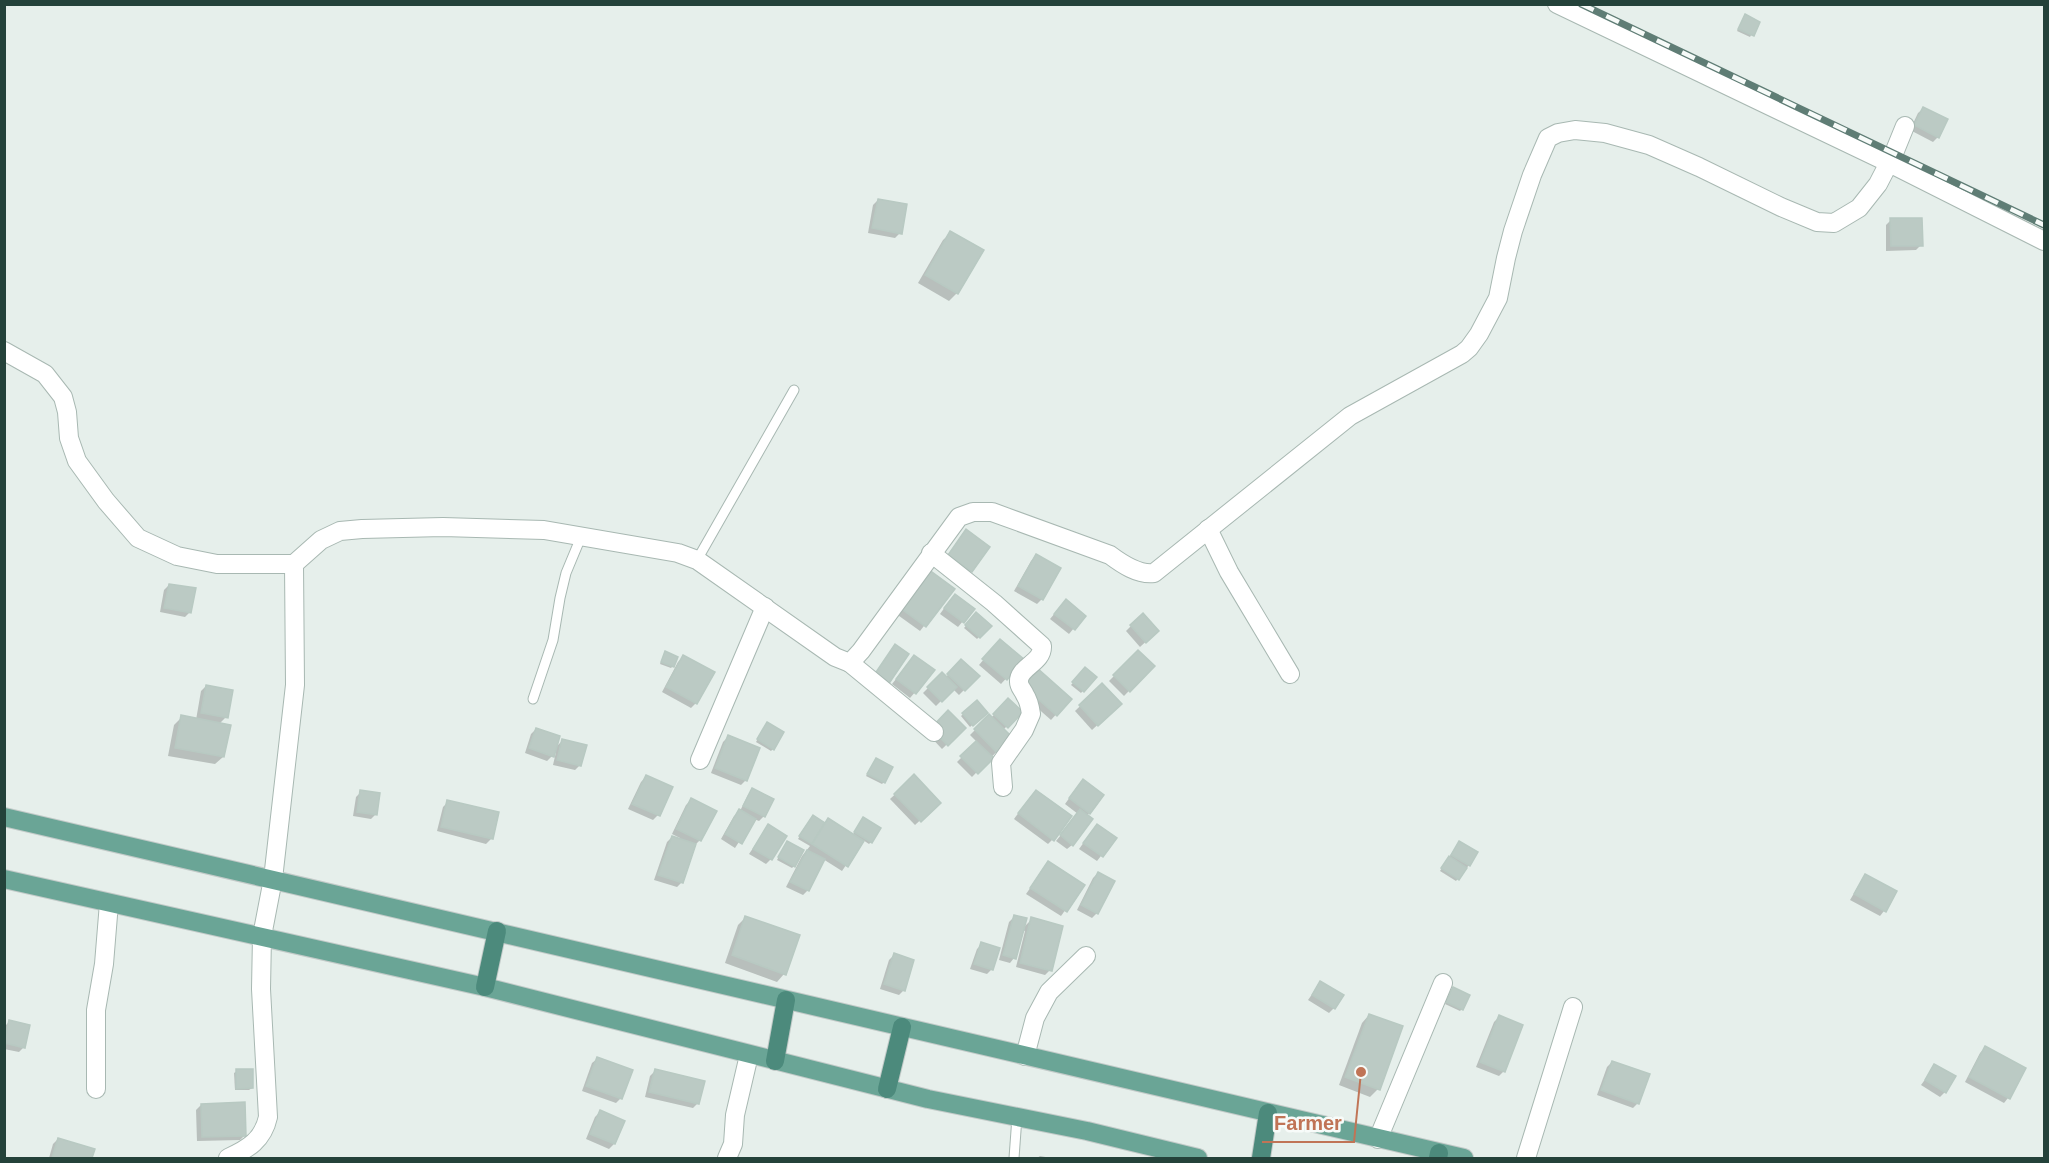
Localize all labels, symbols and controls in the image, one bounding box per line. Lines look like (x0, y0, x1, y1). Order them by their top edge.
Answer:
callout: Farmer (1262, 1104, 1354, 1142)
text: Farmer (1274, 1112, 1342, 1134)

